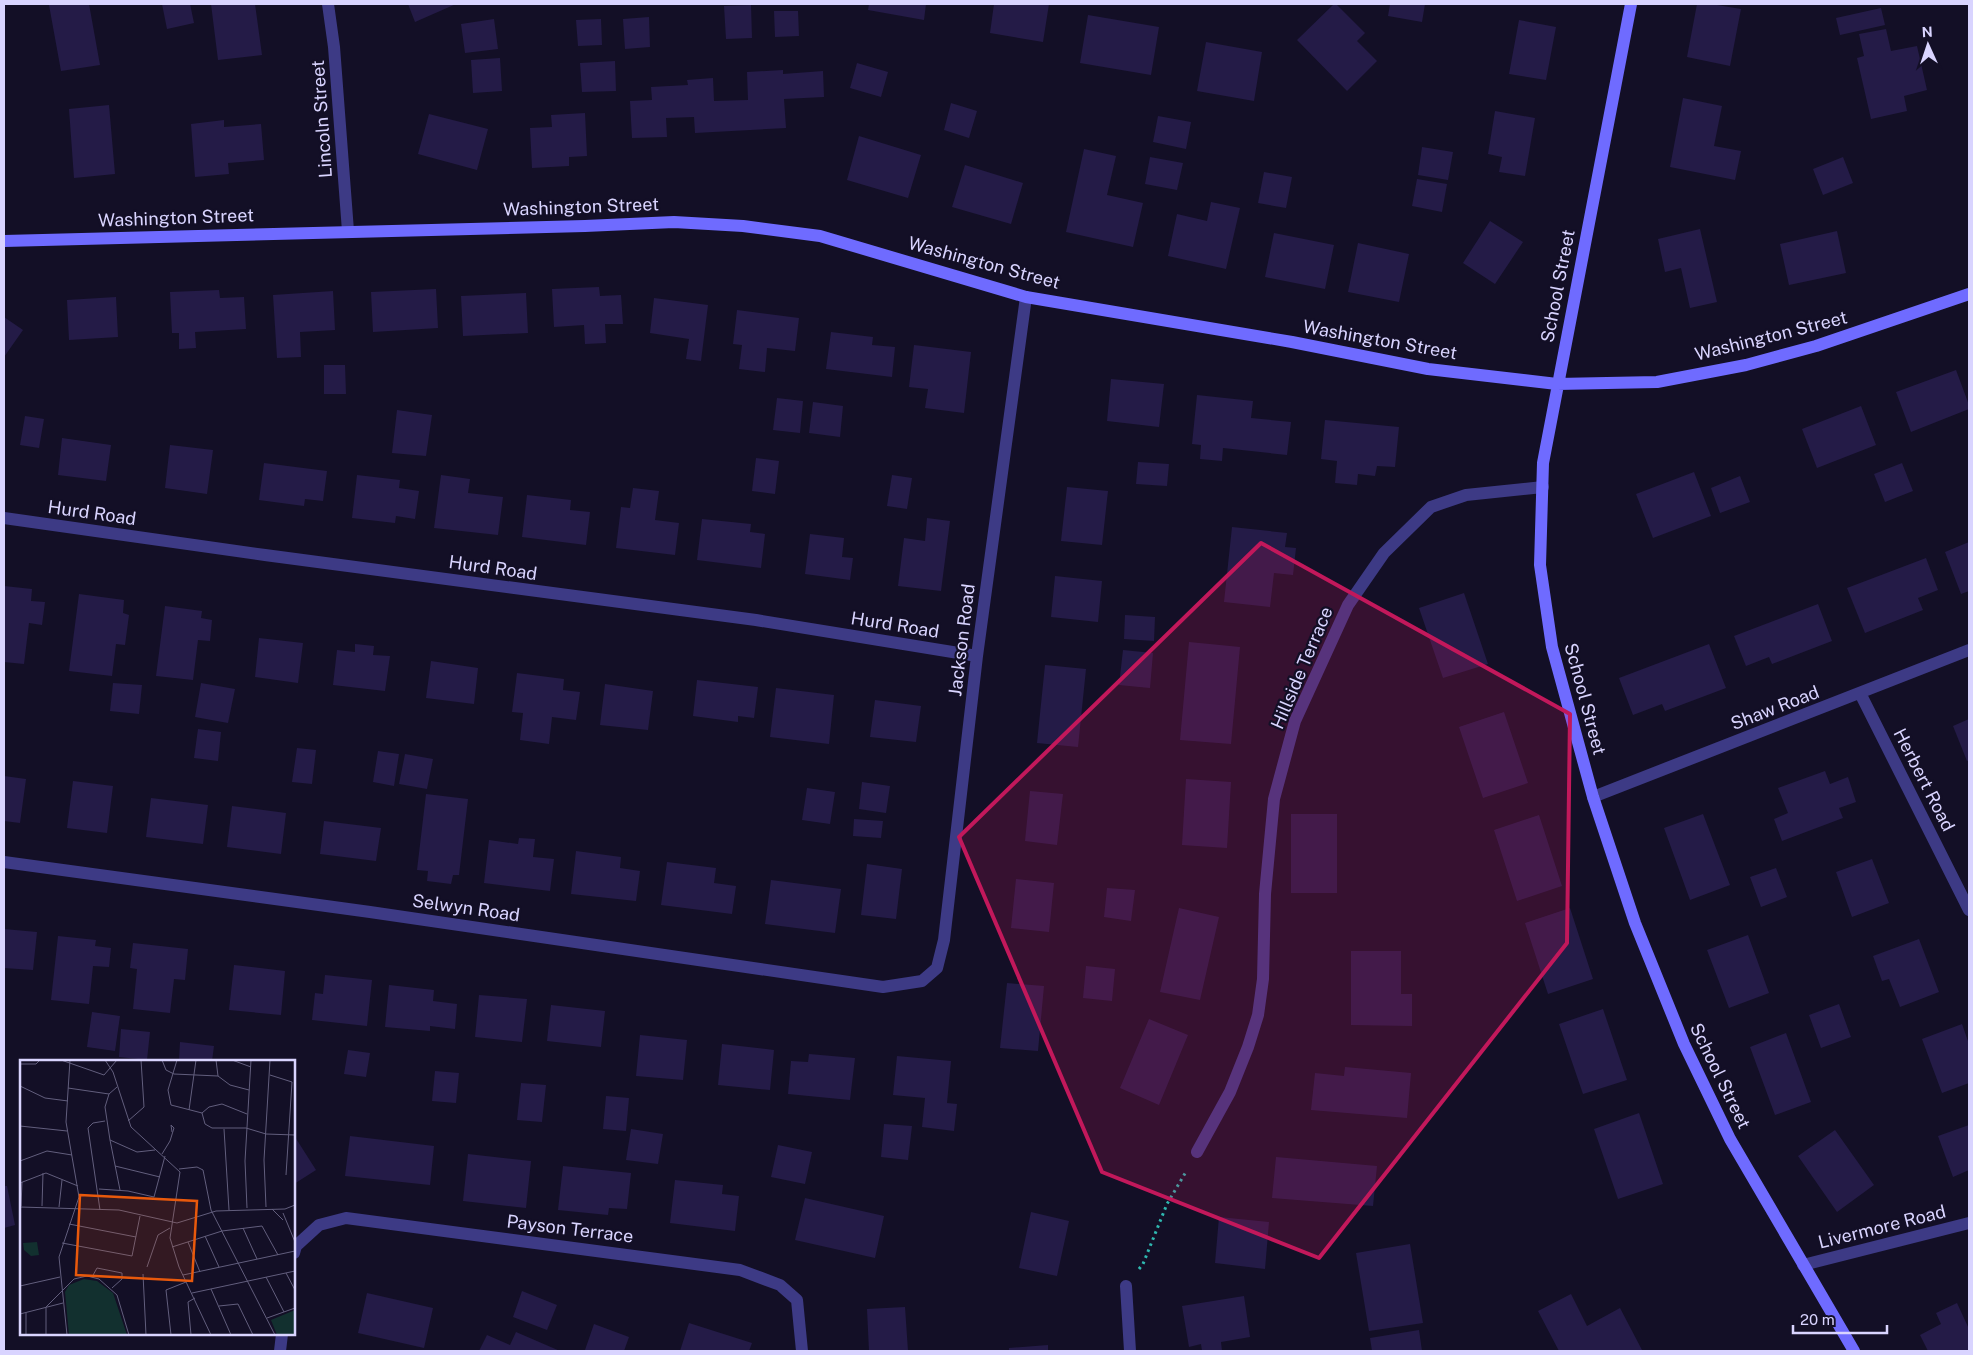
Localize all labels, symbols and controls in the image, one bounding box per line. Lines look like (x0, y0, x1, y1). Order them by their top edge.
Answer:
north arrow (1903, 20, 1953, 70)
text: N (1921, 24, 1933, 40)
street label: Lincoln Street (307, 59, 336, 179)
street label: Washington Street (503, 193, 659, 220)
street label: Washington Street (98, 204, 254, 231)
street label: School Street (1536, 228, 1579, 344)
street label: Washington Street (906, 232, 1062, 293)
street label: Washington Street (1693, 306, 1849, 365)
street label: Washington Street (1301, 316, 1459, 363)
street label: Hurd Road (47, 496, 138, 529)
street label: Hurd Road (448, 551, 539, 584)
street label: Jackson Road (944, 582, 979, 697)
street label: Hillside Terrace (1266, 604, 1337, 732)
street label: Hurd Road (849, 607, 941, 642)
street label: School Street (1560, 641, 1610, 757)
street label: Shaw Road (1728, 681, 1822, 734)
street label: Herbert Road (1890, 725, 1959, 835)
street label: Selwyn Road (411, 890, 521, 925)
street label: School Street (1686, 1020, 1755, 1132)
inset map (20, 1060, 295, 1335)
street label: Livermore Road (1816, 1201, 1948, 1253)
street label: Payson Terrace (505, 1210, 635, 1247)
scale bar (1793, 1302, 1887, 1334)
text: 20 m (1800, 1311, 1835, 1328)

